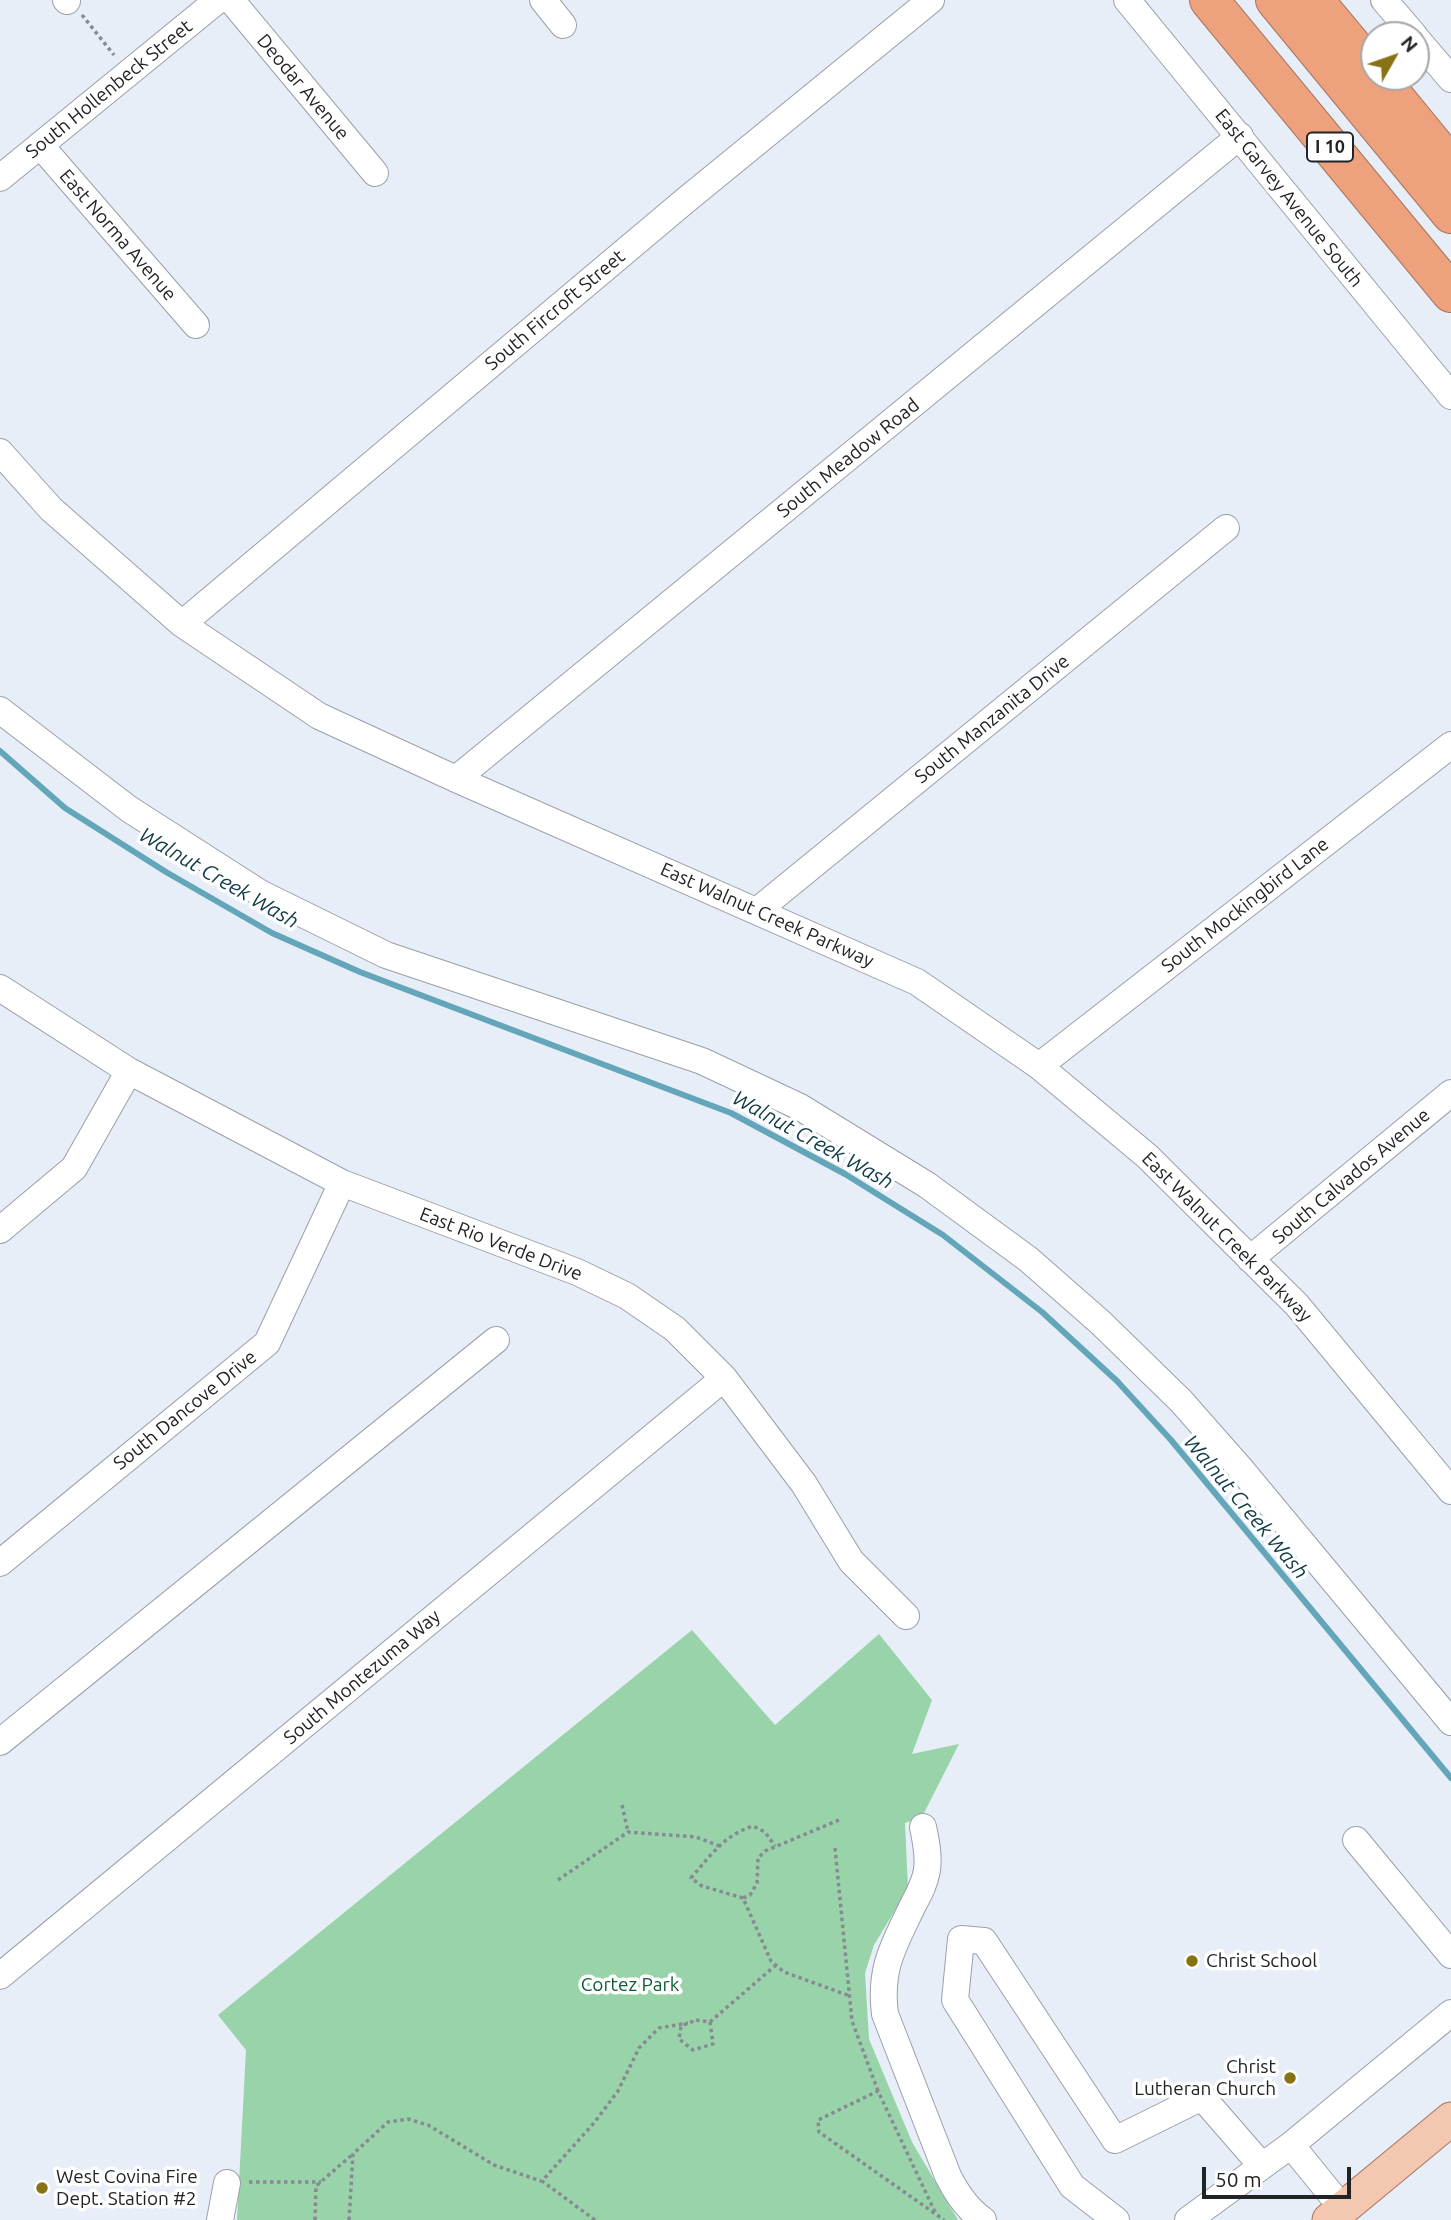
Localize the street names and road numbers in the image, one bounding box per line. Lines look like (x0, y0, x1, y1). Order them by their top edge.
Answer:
street label: South Hollenbeck Street (21, 15, 197, 163)
street label: Deodar Avenue (252, 29, 354, 145)
street label: East Garvey Avenue South (1210, 104, 1368, 292)
road number: I 10 (1307, 132, 1353, 162)
street label: East Norma Avenue (55, 165, 181, 305)
street label: South Fircroft Street (480, 245, 630, 375)
street label: South Meadow Road (772, 394, 924, 522)
street label: South Manzanita Drive (910, 650, 1074, 788)
street label: South Mockingbird Lane (1157, 833, 1333, 977)
street label: East Walnut Creek Parkway (657, 858, 877, 972)
street label: South Calvados Avenue (1268, 1103, 1434, 1249)
street label: East Walnut Creek Parkway (1137, 1147, 1317, 1327)
street label: East Rio Verde Drive (416, 1202, 586, 1286)
street label: South Dancove Drive (109, 1345, 261, 1475)
street label: South Montezuma Way (279, 1605, 445, 1749)

